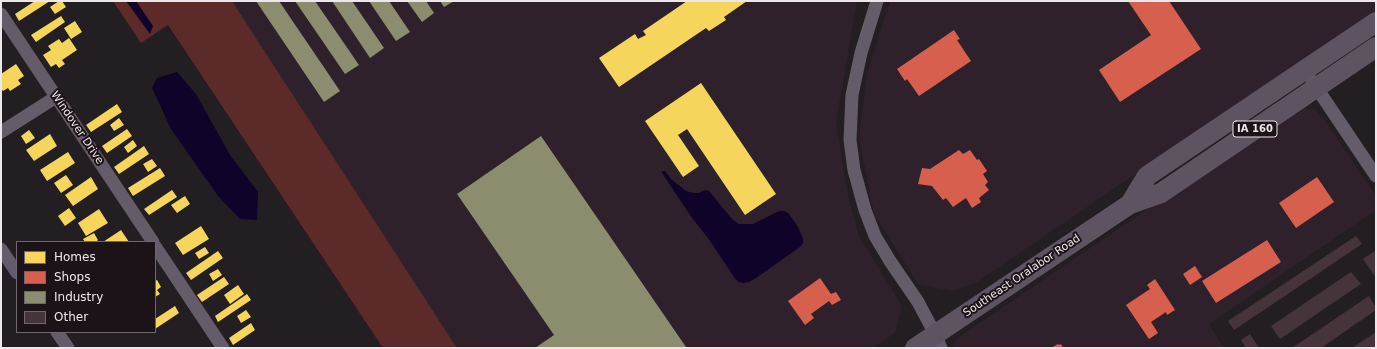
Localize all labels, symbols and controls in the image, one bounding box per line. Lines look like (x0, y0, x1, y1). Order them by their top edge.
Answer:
street label: Windover Drive (48, 89, 106, 167)
road number: IA 160 (1233, 121, 1277, 137)
street label: Southeast Oralabor Road (961, 232, 1083, 320)
legend (16, 241, 156, 333)
text: Homes (54, 250, 96, 264)
text: Shops (54, 270, 90, 284)
text: Industry (54, 290, 103, 304)
text: Other (54, 310, 88, 324)

